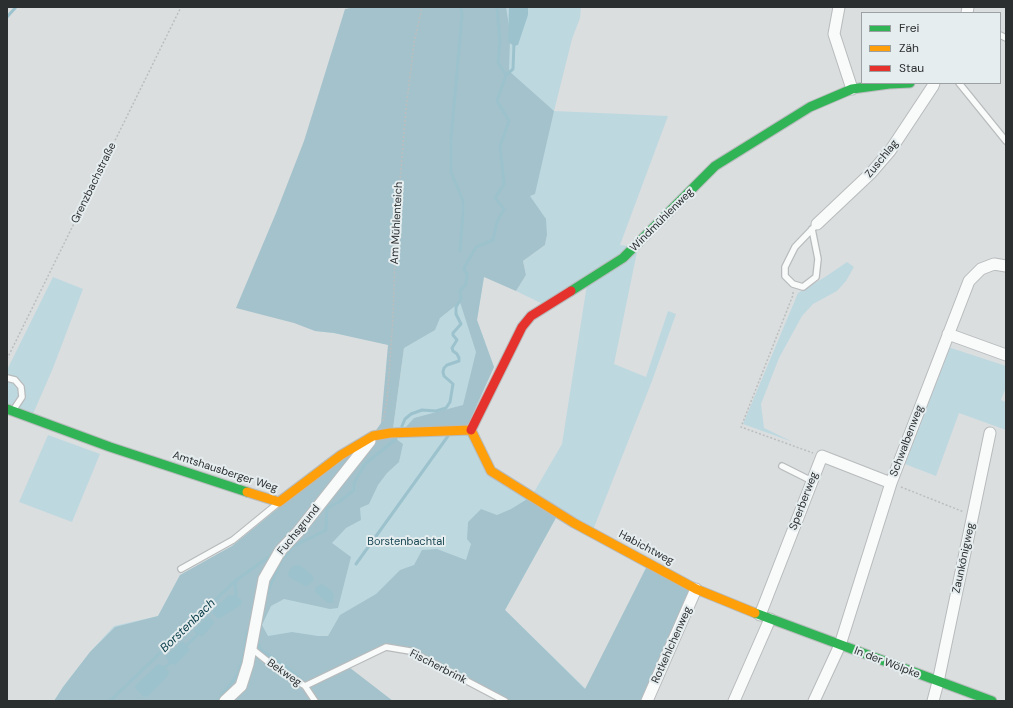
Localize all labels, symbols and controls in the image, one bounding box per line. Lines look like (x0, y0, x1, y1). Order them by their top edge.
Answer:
legend (861, 12, 1001, 84)
text: Frei (899, 20, 919, 36)
text: Zäh (899, 40, 919, 56)
text: Stau (899, 60, 924, 76)
street label: Zuschlag (863, 137, 901, 181)
street label: Grenzbachstraße (69, 140, 119, 226)
street label: Am Mühlenteich (388, 181, 406, 265)
street label: Windmühlenweg (627, 185, 697, 255)
street label: Schwalbenweg (887, 403, 927, 479)
street label: Amtshausberger Weg (171, 449, 279, 495)
street label: Sperberweg (787, 470, 821, 532)
street label: Fuchsgrund (275, 503, 323, 557)
street label: Zaunkönigweg (950, 521, 978, 595)
street label: Habichtweg (616, 528, 676, 568)
park label: Borstenbachtal (367, 535, 445, 549)
water label: Borstenbach (158, 596, 218, 656)
street label: Rotkehlchenweg (649, 605, 695, 685)
street label: In der Wölpke (852, 644, 922, 682)
street label: Fischerbrink (407, 647, 469, 687)
street label: Bekweg (264, 656, 304, 690)

